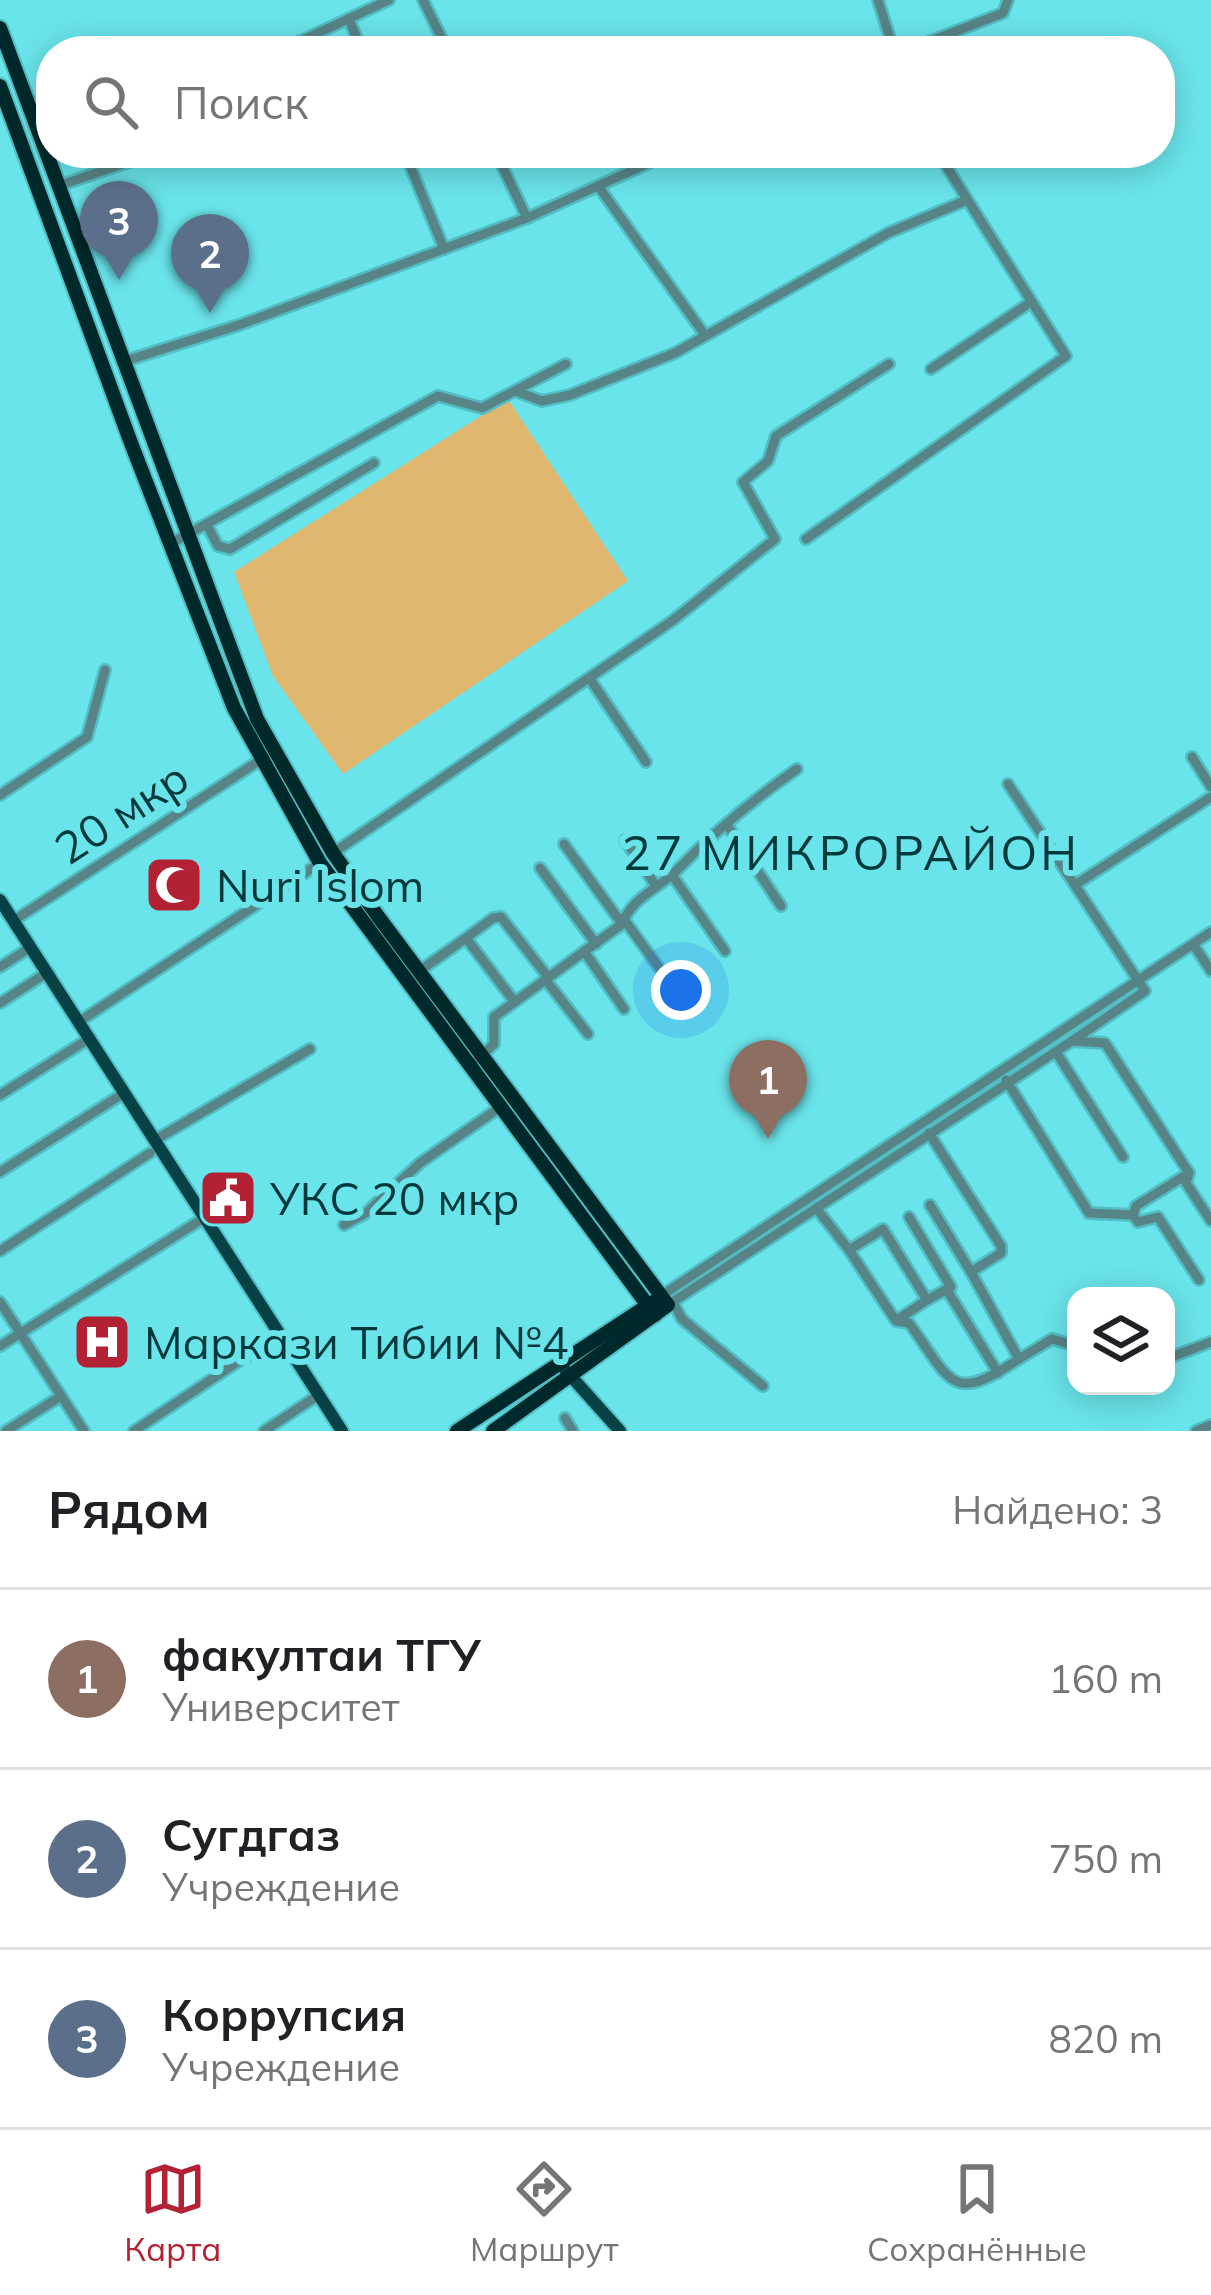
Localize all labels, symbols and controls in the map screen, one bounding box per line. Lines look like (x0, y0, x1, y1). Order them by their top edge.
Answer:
search box (36, 36, 1175, 168)
icon: search (78, 69, 144, 135)
text: Поиск (174, 74, 308, 130)
pin: 3 (80, 181, 158, 280)
pin: 2 (171, 214, 249, 313)
street label: 20 мкр (44, 748, 198, 876)
district label: 27 МИКРОРАЙОН (622, 822, 1080, 882)
mosque icon: Nuri Islom (143, 854, 205, 916)
place label: Nuri Islom (216, 857, 424, 913)
your location (651, 960, 711, 1020)
pin: 1 (729, 1040, 807, 1139)
public building icon: УКС 20 мкр (197, 1167, 259, 1229)
place label: УКС 20 мкр (269, 1170, 519, 1226)
map controls (1067, 1287, 1175, 1395)
button: layers (1067, 1287, 1175, 1395)
hospital icon: Маркази Тибии №4 (71, 1311, 133, 1373)
place label: Маркази Тибии №4 (144, 1314, 568, 1370)
text: Рядом (48, 1477, 210, 1541)
text: Найдено: 3 (952, 1485, 1163, 1534)
text: факултаи ТГУ (162, 1626, 480, 1682)
text: 1 (75, 1654, 99, 1703)
text: 160 m (1048, 1654, 1163, 1703)
text: Университет (162, 1682, 400, 1731)
text: Сугдгаз (162, 1806, 340, 1862)
text: 2 (75, 1834, 99, 1883)
text: 750 m (1048, 1834, 1163, 1883)
text: Учреждение (162, 1862, 400, 1911)
text: Коррупсия (162, 1986, 406, 2042)
text: 3 (75, 2014, 99, 2063)
text: 820 m (1048, 2014, 1163, 2063)
text: Учреждение (162, 2042, 400, 2091)
tab: Карта (124, 2156, 221, 2269)
tab: Маршрут (470, 2156, 618, 2269)
tab: Сохранённые (867, 2156, 1087, 2269)

